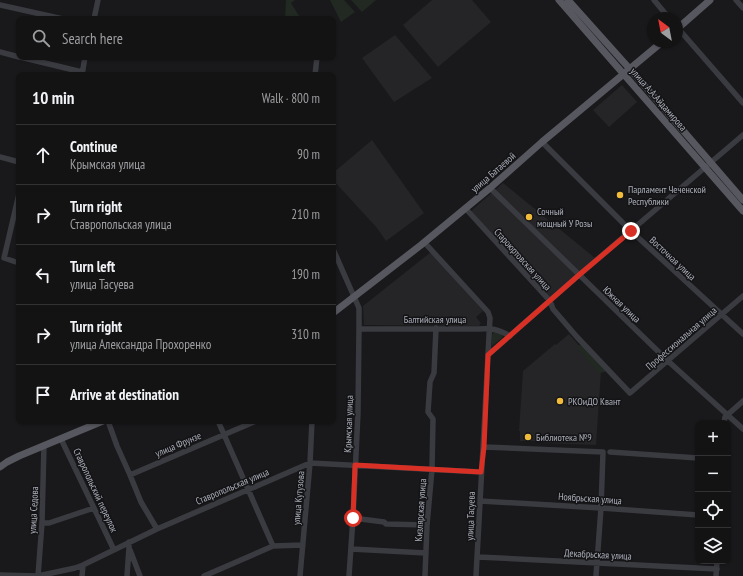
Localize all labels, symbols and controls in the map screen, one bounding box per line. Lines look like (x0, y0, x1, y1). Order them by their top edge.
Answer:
north arrow (647, 12, 683, 48)
search box (16, 16, 336, 60)
icon: search (30, 27, 52, 49)
text: Search here (62, 29, 123, 48)
street label: улица А.А.Айдамирова (628, 65, 690, 134)
text: 10 min (32, 87, 74, 109)
text: Walk · 800 m (262, 90, 320, 107)
text: Continue (70, 137, 117, 156)
icon: ahead (32, 144, 54, 166)
text: 90 m (297, 146, 320, 163)
street label: улица Батаевой (468, 149, 518, 195)
text: Крымская улица (70, 156, 145, 173)
place label: Парламент Чеченской Республики (628, 183, 706, 208)
marker: Парламент Чеченской Республики (615, 190, 625, 200)
text: Turn right (70, 197, 122, 216)
icon: right (32, 204, 54, 226)
place label: Сочный мощный У Розы (537, 205, 592, 230)
text: 210 m (291, 206, 320, 223)
marker: Сочный мощный У Розы (524, 212, 534, 222)
text: Ставропольская улица (70, 216, 172, 233)
route end (622, 222, 640, 240)
street label: Староюртовская улица (491, 226, 554, 293)
street label: Восточная улица (647, 234, 699, 283)
text: Turn left (70, 257, 115, 276)
icon: left (32, 264, 54, 286)
text: 190 m (291, 266, 320, 283)
text: улица Тасуева (70, 276, 134, 293)
street label: Южная улица (600, 283, 643, 325)
street label: Профессиональная улица (643, 304, 720, 373)
street label: Балтийская улица (404, 313, 466, 326)
text: Turn right (70, 317, 122, 336)
icon: right (32, 324, 54, 346)
text: 310 m (291, 326, 320, 343)
text: улица Александра Прохоренко (70, 336, 211, 353)
icon: arrive (32, 384, 54, 406)
text: Arrive at destination (70, 385, 179, 404)
street label: Крымская улица (341, 395, 356, 453)
place label: РКОиДО Квант (568, 395, 621, 408)
marker: РКОиДО Квант (555, 396, 565, 406)
map controls (695, 420, 731, 564)
button: + (695, 420, 731, 456)
street label: улица Фрунзе (153, 429, 203, 460)
place label: Библиотека №9 (536, 431, 592, 444)
marker: Библиотека №9 (523, 432, 533, 442)
street label: Ставропольский переулок (70, 446, 121, 534)
button: − (695, 456, 731, 492)
street label: Ставропольская улица (194, 465, 271, 508)
street label: улица Кутузова (290, 471, 307, 526)
street label: Кизлярская улица (412, 478, 429, 542)
street label: улица Седова (26, 486, 41, 534)
street label: Ноябрьская улица (558, 490, 622, 507)
street label: улица Тасуева (463, 491, 478, 541)
button: locate (695, 492, 731, 528)
route start (344, 509, 362, 527)
button: layers (695, 528, 731, 564)
street label: Декабрьская улица (564, 546, 632, 563)

